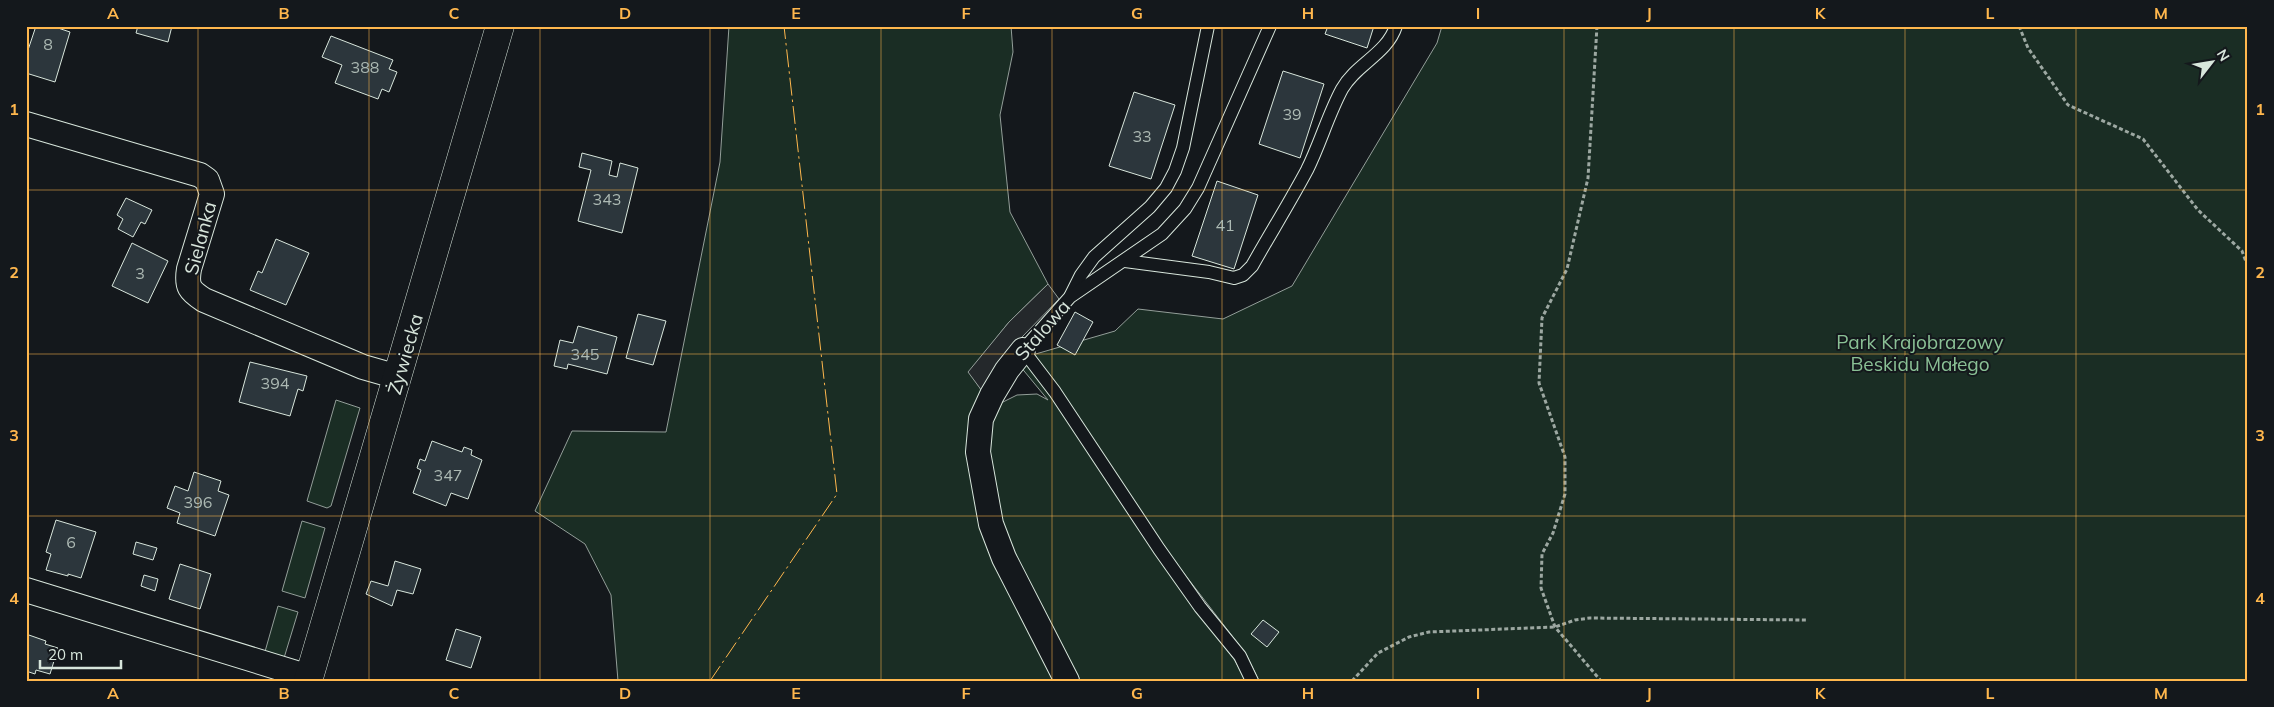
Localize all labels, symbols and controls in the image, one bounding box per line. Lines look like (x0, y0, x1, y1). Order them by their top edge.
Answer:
text: A (107, 3, 119, 23)
text: B (278, 3, 290, 23)
text: C (449, 3, 460, 23)
text: D (619, 3, 631, 23)
text: E (791, 3, 801, 23)
text: F (961, 3, 971, 23)
text: G (1131, 3, 1143, 23)
text: H (1302, 3, 1314, 23)
text: I (1476, 3, 1480, 23)
text: J (1646, 3, 1652, 23)
text: K (1815, 3, 1827, 23)
text: L (1986, 3, 1995, 23)
text: M (2154, 3, 2168, 23)
house number: 8 (43, 34, 53, 54)
north arrow (2186, 38, 2236, 88)
text: N (2213, 46, 2234, 64)
house number: 388 (351, 57, 379, 77)
text: 1 (9, 99, 19, 119)
text: 1 (2255, 99, 2265, 119)
house number: 39 (1282, 104, 1302, 124)
house number: 33 (1132, 126, 1152, 146)
house number: 343 (593, 189, 621, 209)
street label: Sielanka (179, 199, 221, 277)
house number: 41 (1215, 215, 1235, 235)
text: 2 (9, 262, 19, 282)
text: 2 (2255, 262, 2265, 282)
house number: 3 (135, 263, 145, 283)
street label: Stalowa (1009, 295, 1075, 365)
street label: Żywiecka (382, 311, 428, 397)
park label: Park Krajobrazowy Beskidu Małego (1836, 330, 2004, 376)
house number: 345 (571, 344, 599, 364)
house number: 394 (261, 373, 290, 393)
text: 3 (9, 425, 19, 445)
text: 3 (2255, 425, 2265, 445)
house number: 347 (434, 465, 462, 485)
house number: 396 (184, 492, 212, 512)
house number: 6 (66, 532, 76, 552)
text: 4 (9, 588, 19, 608)
text: 4 (2255, 588, 2265, 608)
scale bar (40, 637, 121, 669)
text: 20 m (48, 645, 83, 664)
text: A (107, 683, 119, 703)
text: B (278, 683, 290, 703)
text: C (449, 683, 460, 703)
text: D (619, 683, 631, 703)
text: E (791, 683, 801, 703)
text: F (961, 683, 971, 703)
text: G (1131, 683, 1143, 703)
text: H (1302, 683, 1314, 703)
text: I (1476, 683, 1480, 703)
text: J (1646, 683, 1652, 703)
text: K (1815, 683, 1827, 703)
text: L (1986, 683, 1995, 703)
text: M (2154, 683, 2168, 703)

